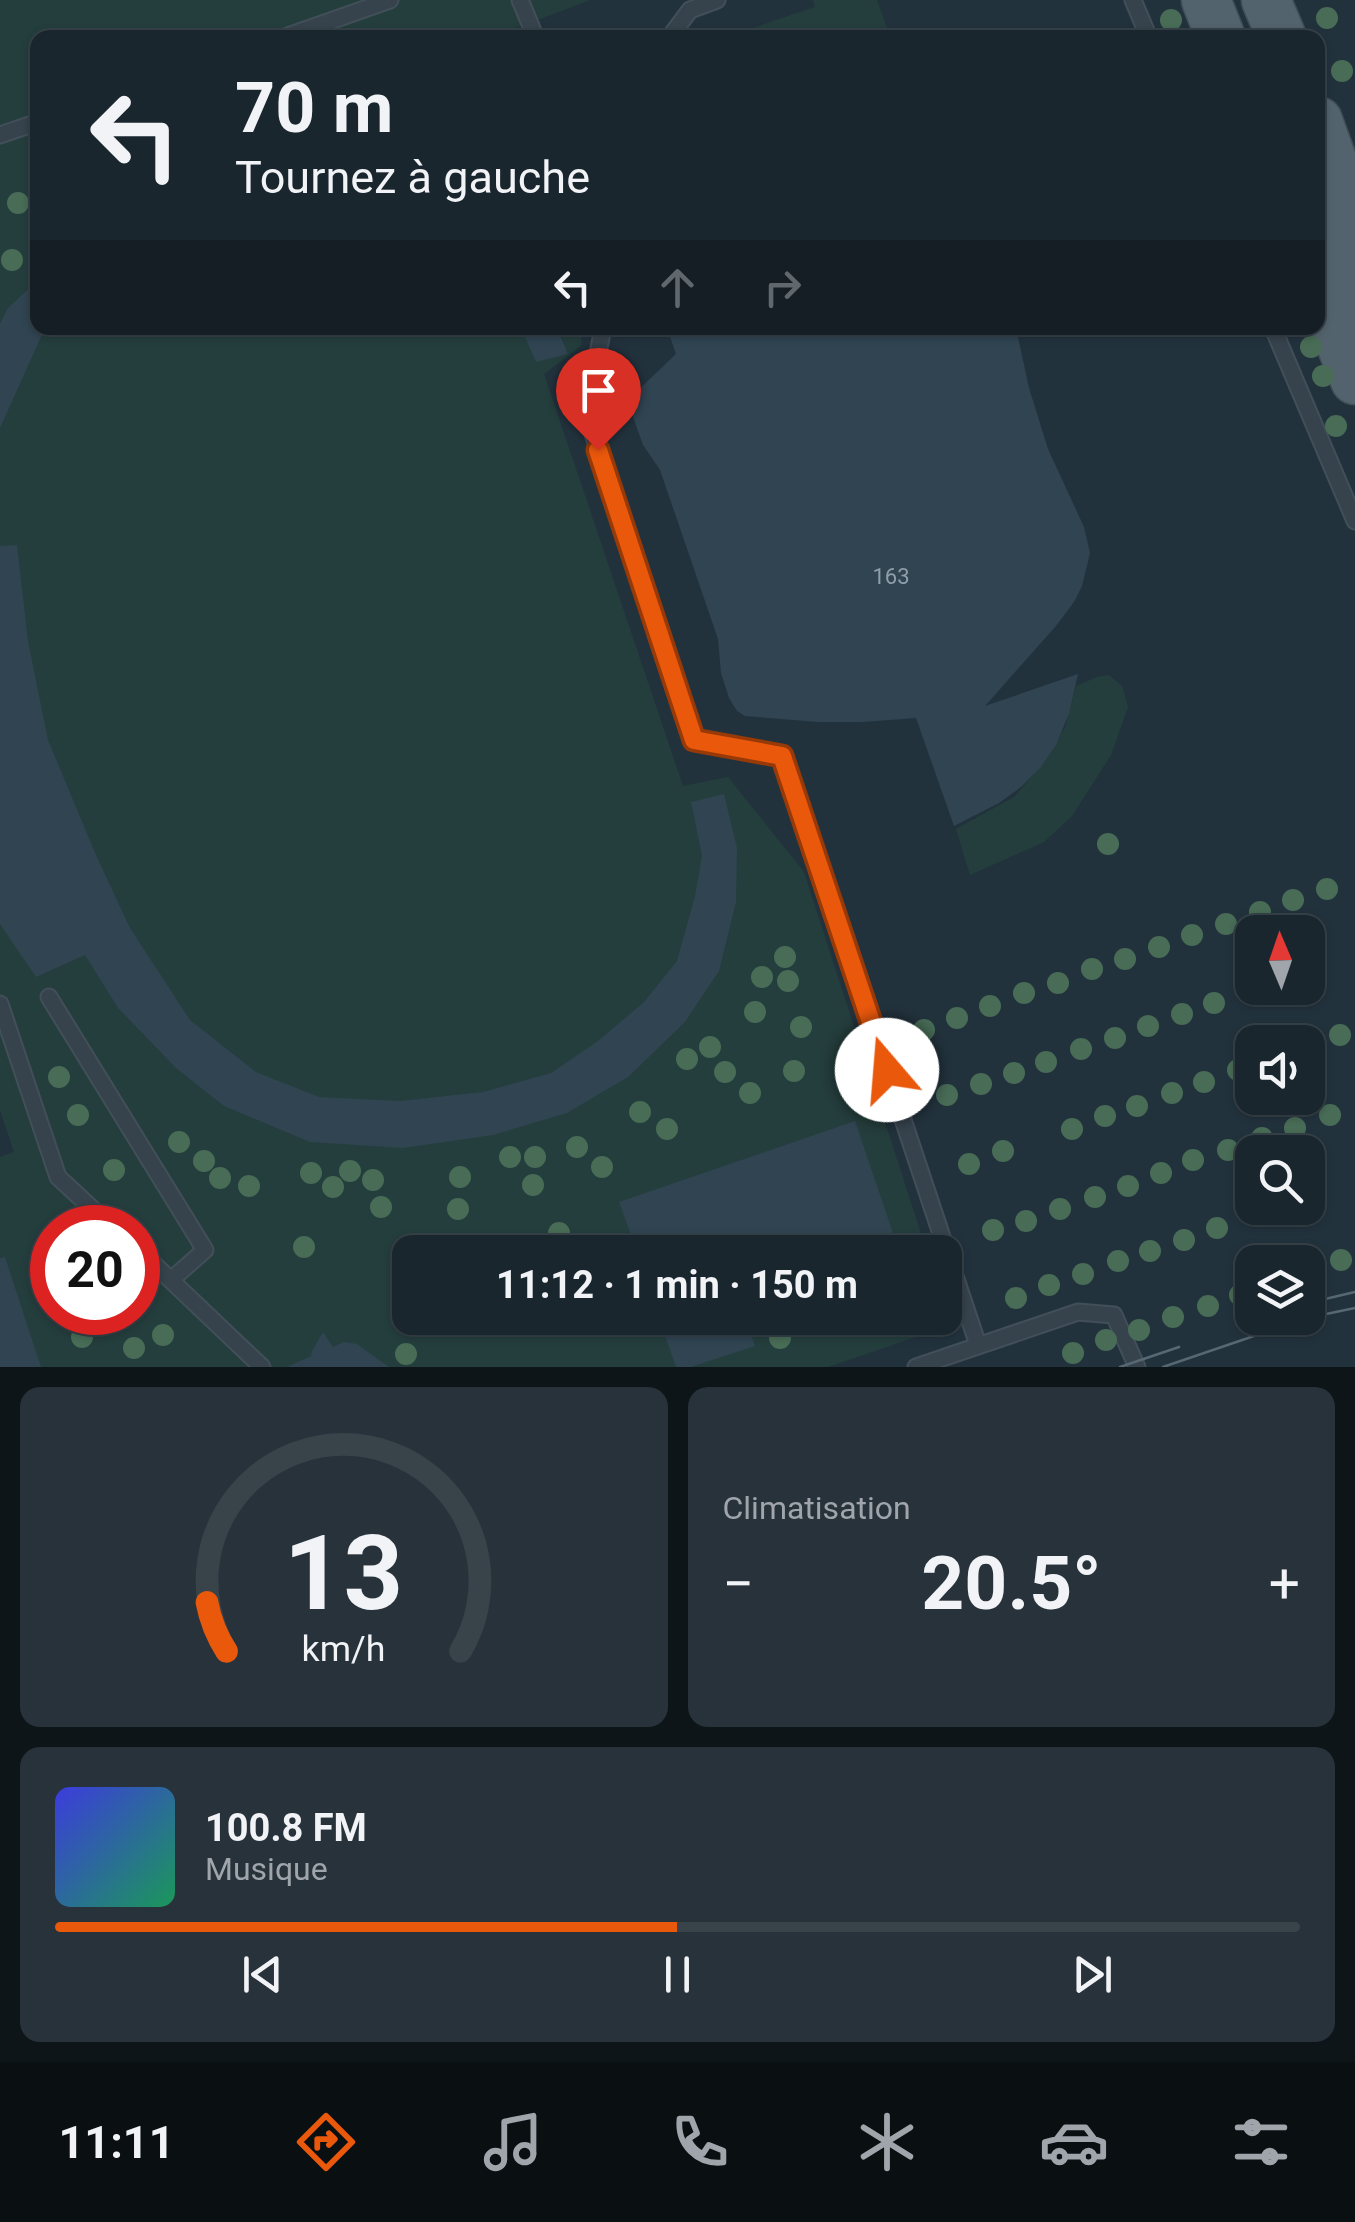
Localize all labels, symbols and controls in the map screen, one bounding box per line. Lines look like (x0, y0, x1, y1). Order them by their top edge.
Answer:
text: 70 m (235, 67, 393, 149)
icon: left (70, 70, 200, 200)
text: Tournez à gauche (235, 151, 590, 204)
icon: left (545, 260, 600, 315)
icon: ahead (650, 260, 705, 315)
icon: right (755, 260, 810, 315)
pin (556, 348, 641, 451)
icon: arrive (571, 363, 626, 418)
house number: 163 (872, 564, 910, 589)
north arrow (1235, 915, 1325, 1005)
map controls (1235, 915, 1325, 1335)
position arrow (835, 1018, 939, 1122)
button: sound (1235, 1025, 1325, 1115)
button: search (1235, 1135, 1325, 1225)
speed limit sign: 20 (30, 1205, 160, 1335)
button: layers (1235, 1245, 1325, 1335)
text: 11:12 · 1 min · 150 m (496, 1263, 858, 1307)
text: Climatisation (723, 1489, 911, 1527)
text: 13 (284, 1513, 403, 1634)
text: 20.5° (921, 1539, 1101, 1627)
text: − (723, 1552, 754, 1616)
text: + (1269, 1552, 1300, 1616)
text: km/h (302, 1628, 386, 1670)
text: 100.8 FM (205, 1806, 367, 1850)
text: Musique (205, 1850, 328, 1888)
icon: previous (235, 1947, 290, 2002)
icon: pause (650, 1947, 705, 2002)
icon: next (1065, 1947, 1120, 2002)
icon: directions (291, 2107, 361, 2177)
icon: music (478, 2107, 548, 2177)
icon: phone (665, 2107, 735, 2177)
icon: climate (852, 2107, 922, 2177)
icon: car (1039, 2107, 1109, 2177)
icon: filters (1226, 2107, 1296, 2177)
text: 11:11 (59, 2116, 174, 2169)

